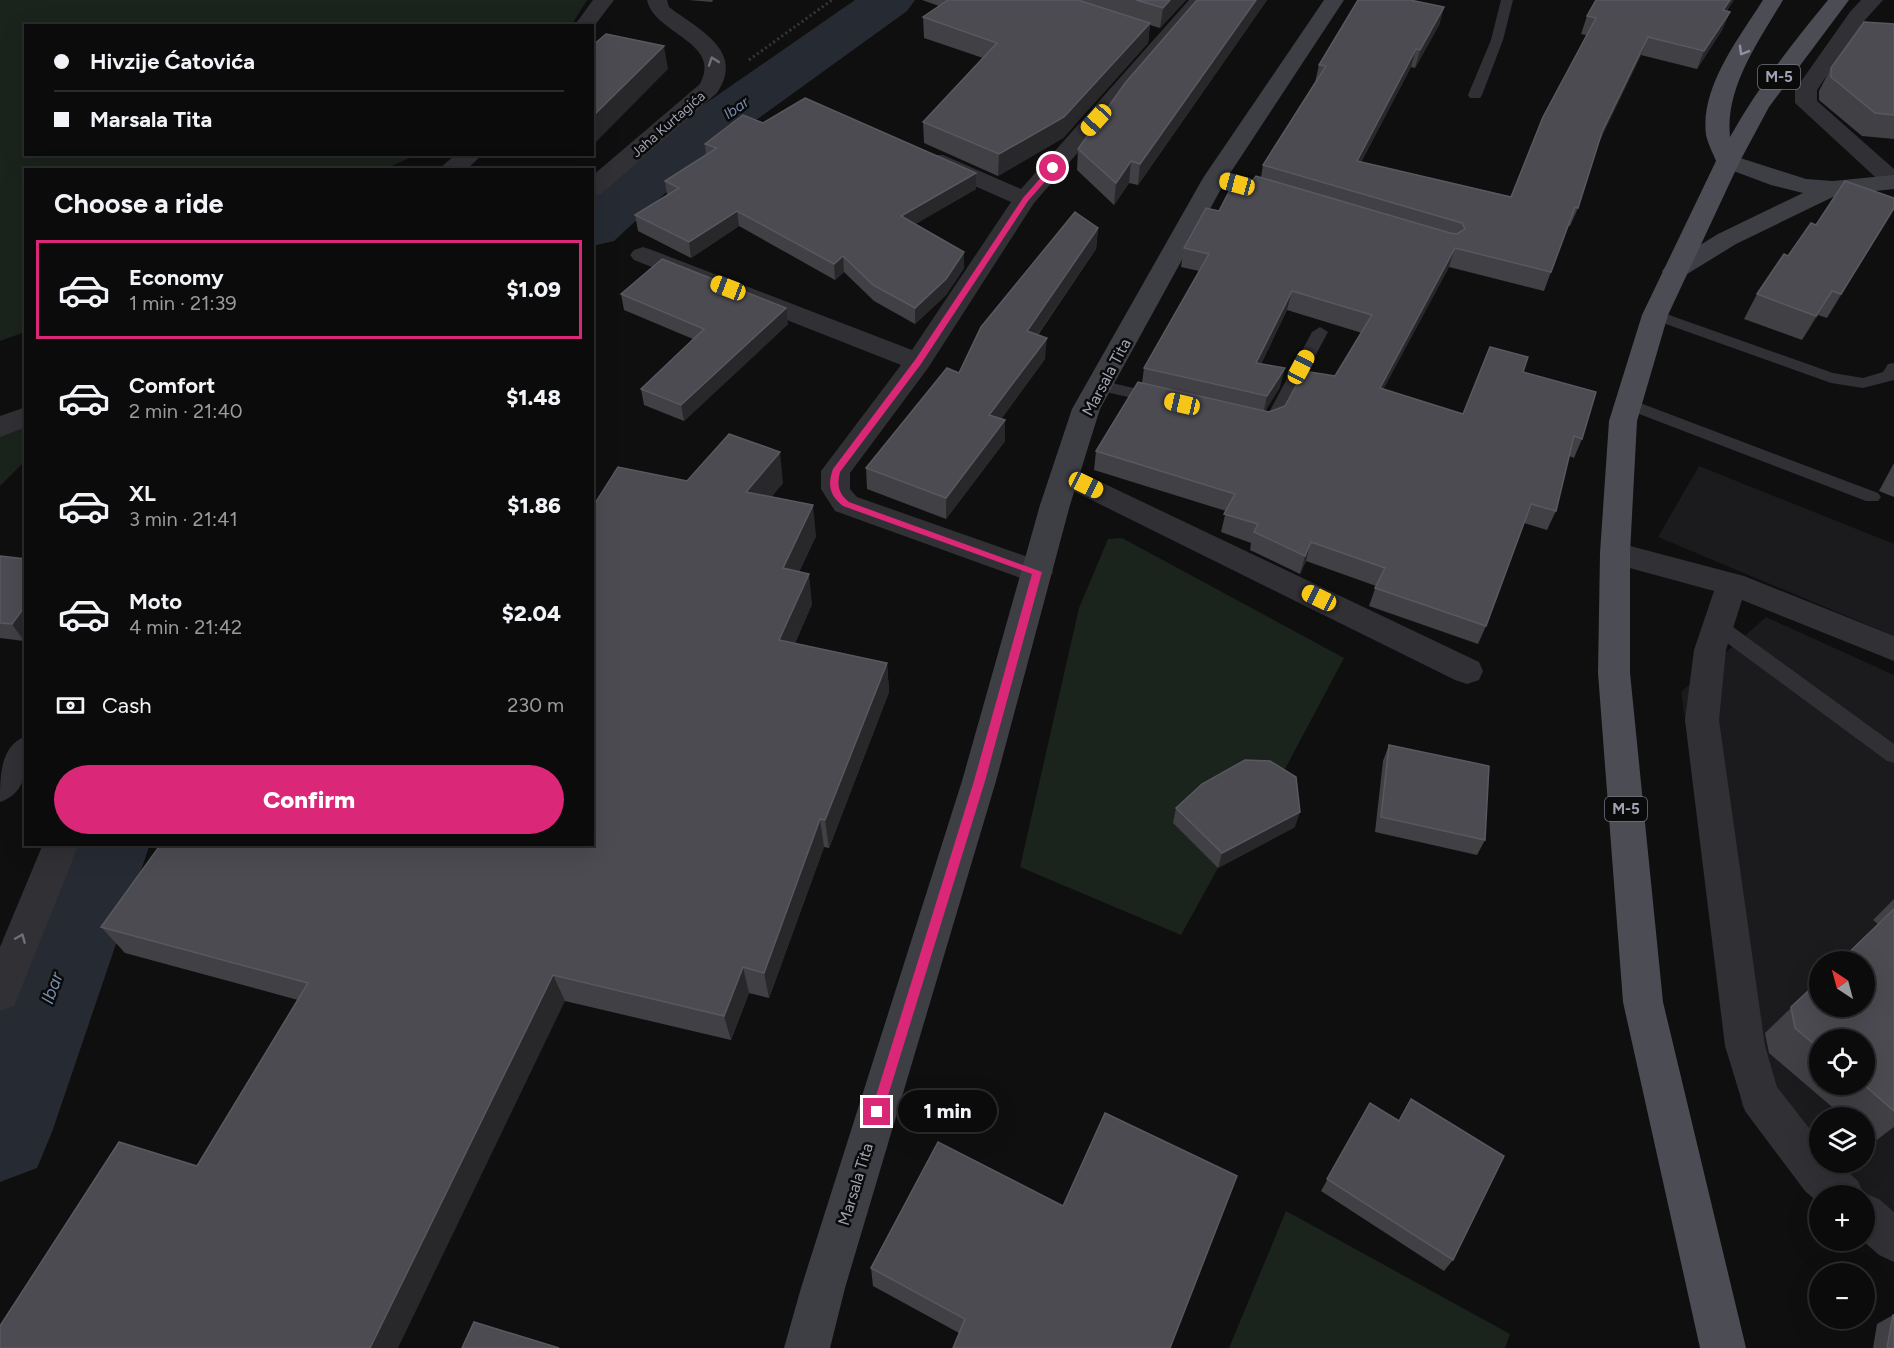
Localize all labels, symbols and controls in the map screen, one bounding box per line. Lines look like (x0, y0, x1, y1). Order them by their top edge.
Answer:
one-way arrow (1739, 45, 1751, 55)
text: Hivzije Ćatovića (90, 48, 255, 75)
one-way arrow (708, 56, 721, 66)
road number: M-5 (1758, 65, 1800, 89)
street label: Jaha Kurtagića (628, 88, 709, 161)
water label: Ibar (720, 92, 753, 123)
car (1077, 101, 1115, 139)
text: Marsala Tita (90, 106, 212, 133)
route start (1039, 154, 1066, 181)
car (1217, 171, 1257, 197)
text: Choose a ride (54, 187, 223, 220)
icon: car (57, 263, 111, 317)
text: Economy (129, 264, 224, 291)
car (708, 273, 748, 303)
text: $1.09 (506, 276, 561, 303)
text: 1 min · 21:39 (129, 291, 237, 315)
street label: Marsala Tita (1078, 335, 1135, 419)
car (1285, 347, 1317, 387)
icon: car (57, 371, 111, 425)
text: Comfort (129, 372, 215, 399)
text: $1.48 (506, 384, 561, 411)
car (1162, 391, 1202, 417)
text: 2 min · 21:40 (129, 399, 243, 423)
car (1066, 469, 1106, 501)
icon: car (57, 479, 111, 533)
text: XL (129, 480, 156, 507)
text: $1.86 (507, 492, 561, 519)
text: 3 min · 21:41 (129, 507, 238, 531)
car (1299, 582, 1339, 614)
icon: car (57, 587, 111, 641)
text: Moto (129, 588, 182, 615)
text: $2.04 (502, 600, 561, 627)
text: 4 min · 21:42 (129, 615, 242, 639)
icon: cash (54, 689, 87, 722)
text: Cash (102, 692, 152, 719)
text: 230 m (507, 693, 564, 717)
button: Confirm (54, 765, 564, 834)
road number: M-5 (1605, 797, 1647, 821)
one-way arrow (14, 934, 26, 945)
north arrow (1809, 951, 1875, 1017)
map controls (1809, 951, 1875, 1329)
water label: Ibar (36, 968, 68, 1007)
button: locate (1809, 1029, 1875, 1095)
callout: 1 min (898, 1091, 997, 1133)
route end (863, 1098, 890, 1125)
text: 1 min (924, 1099, 971, 1123)
button: layers (1809, 1107, 1875, 1173)
street label: Marsala Tita (834, 1141, 877, 1228)
button: + (1809, 1185, 1875, 1251)
button: − (1809, 1263, 1875, 1329)

